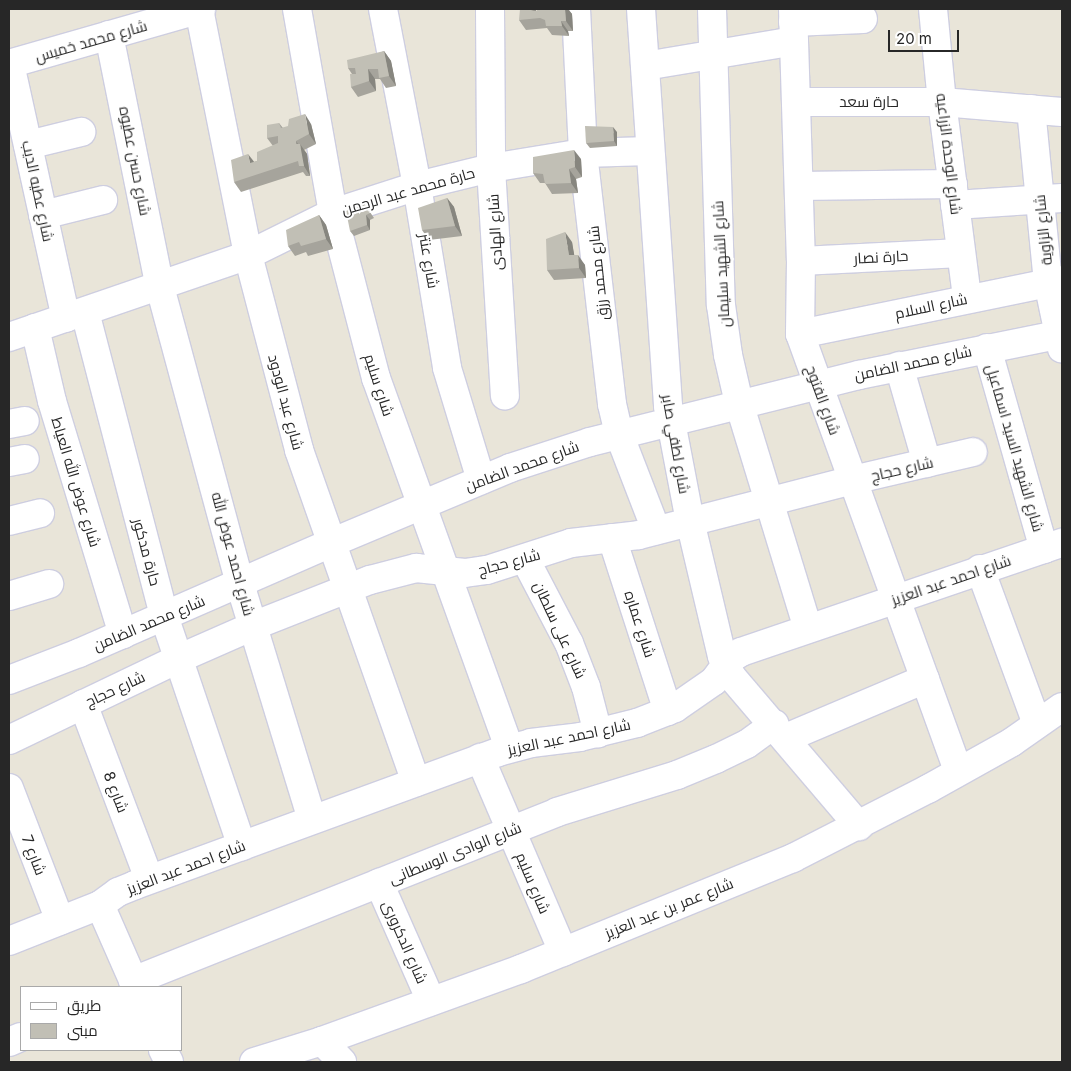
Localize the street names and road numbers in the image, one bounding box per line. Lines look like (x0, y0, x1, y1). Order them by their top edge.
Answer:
street label: شارع محمد خميس (33, 16, 149, 66)
street label: شارع الوحدة الزراعيه (933, 92, 965, 216)
street label: حارة سعد (839, 93, 899, 111)
street label: شارع حسن عطيوه (116, 105, 154, 217)
street label: شارع عطيه الديب (18, 139, 58, 243)
street label: حارة محمد عبد الرحمن (339, 163, 477, 219)
street label: شارع الهادى (484, 193, 506, 271)
street label: شارع الزاوية (1030, 194, 1056, 266)
street label: شارع الشهيد سليمان (709, 200, 733, 328)
street label: شارع محمد رزق (584, 225, 612, 321)
street label: شارع عنتر (415, 232, 443, 290)
street label: حارة نصار (853, 247, 909, 267)
street label: شارع السلام (893, 290, 969, 322)
street label: شارع محمد الضامن (853, 342, 973, 384)
street label: شارع عبد الودود (265, 352, 307, 452)
street label: شارع سليم (360, 352, 398, 418)
street label: شارع الشهيد السيد اسماعيل (982, 362, 1048, 534)
street label: شارع الفتوح (802, 363, 844, 437)
street label: شارع لطفي صابر (658, 393, 694, 495)
street label: شارع عوض الله العياط (48, 415, 104, 549)
street label: شارع محمد الضامن (463, 437, 581, 495)
street label: شارع حجاج (869, 453, 935, 485)
street label: شارع احمد عوض الله (208, 490, 258, 618)
street label: حارة مدكور (129, 516, 165, 588)
street label: شارع حجاج (476, 545, 542, 579)
street label: شارع احمد عبد العزيز (889, 551, 1013, 609)
street label: شارع على سلطان (530, 579, 590, 681)
street label: شارع عماره (621, 588, 659, 660)
street label: شارع محمد الضامن (90, 591, 208, 655)
street label: شارع حجاج (82, 667, 148, 711)
street label: شارع احمد عبد العزيز (506, 715, 632, 759)
street label: شارع 8 (100, 769, 132, 815)
street label: شارع الوادى الوسطانى (386, 818, 524, 888)
street label: شارع 7 (18, 832, 50, 878)
street label: شارع احمد عبد العزيز (124, 836, 248, 898)
street label: شارع سليم (512, 850, 554, 916)
street label: شارع عمر بن عبد العزيز (602, 874, 736, 942)
street label: شارع الدكرورى (379, 898, 431, 986)

